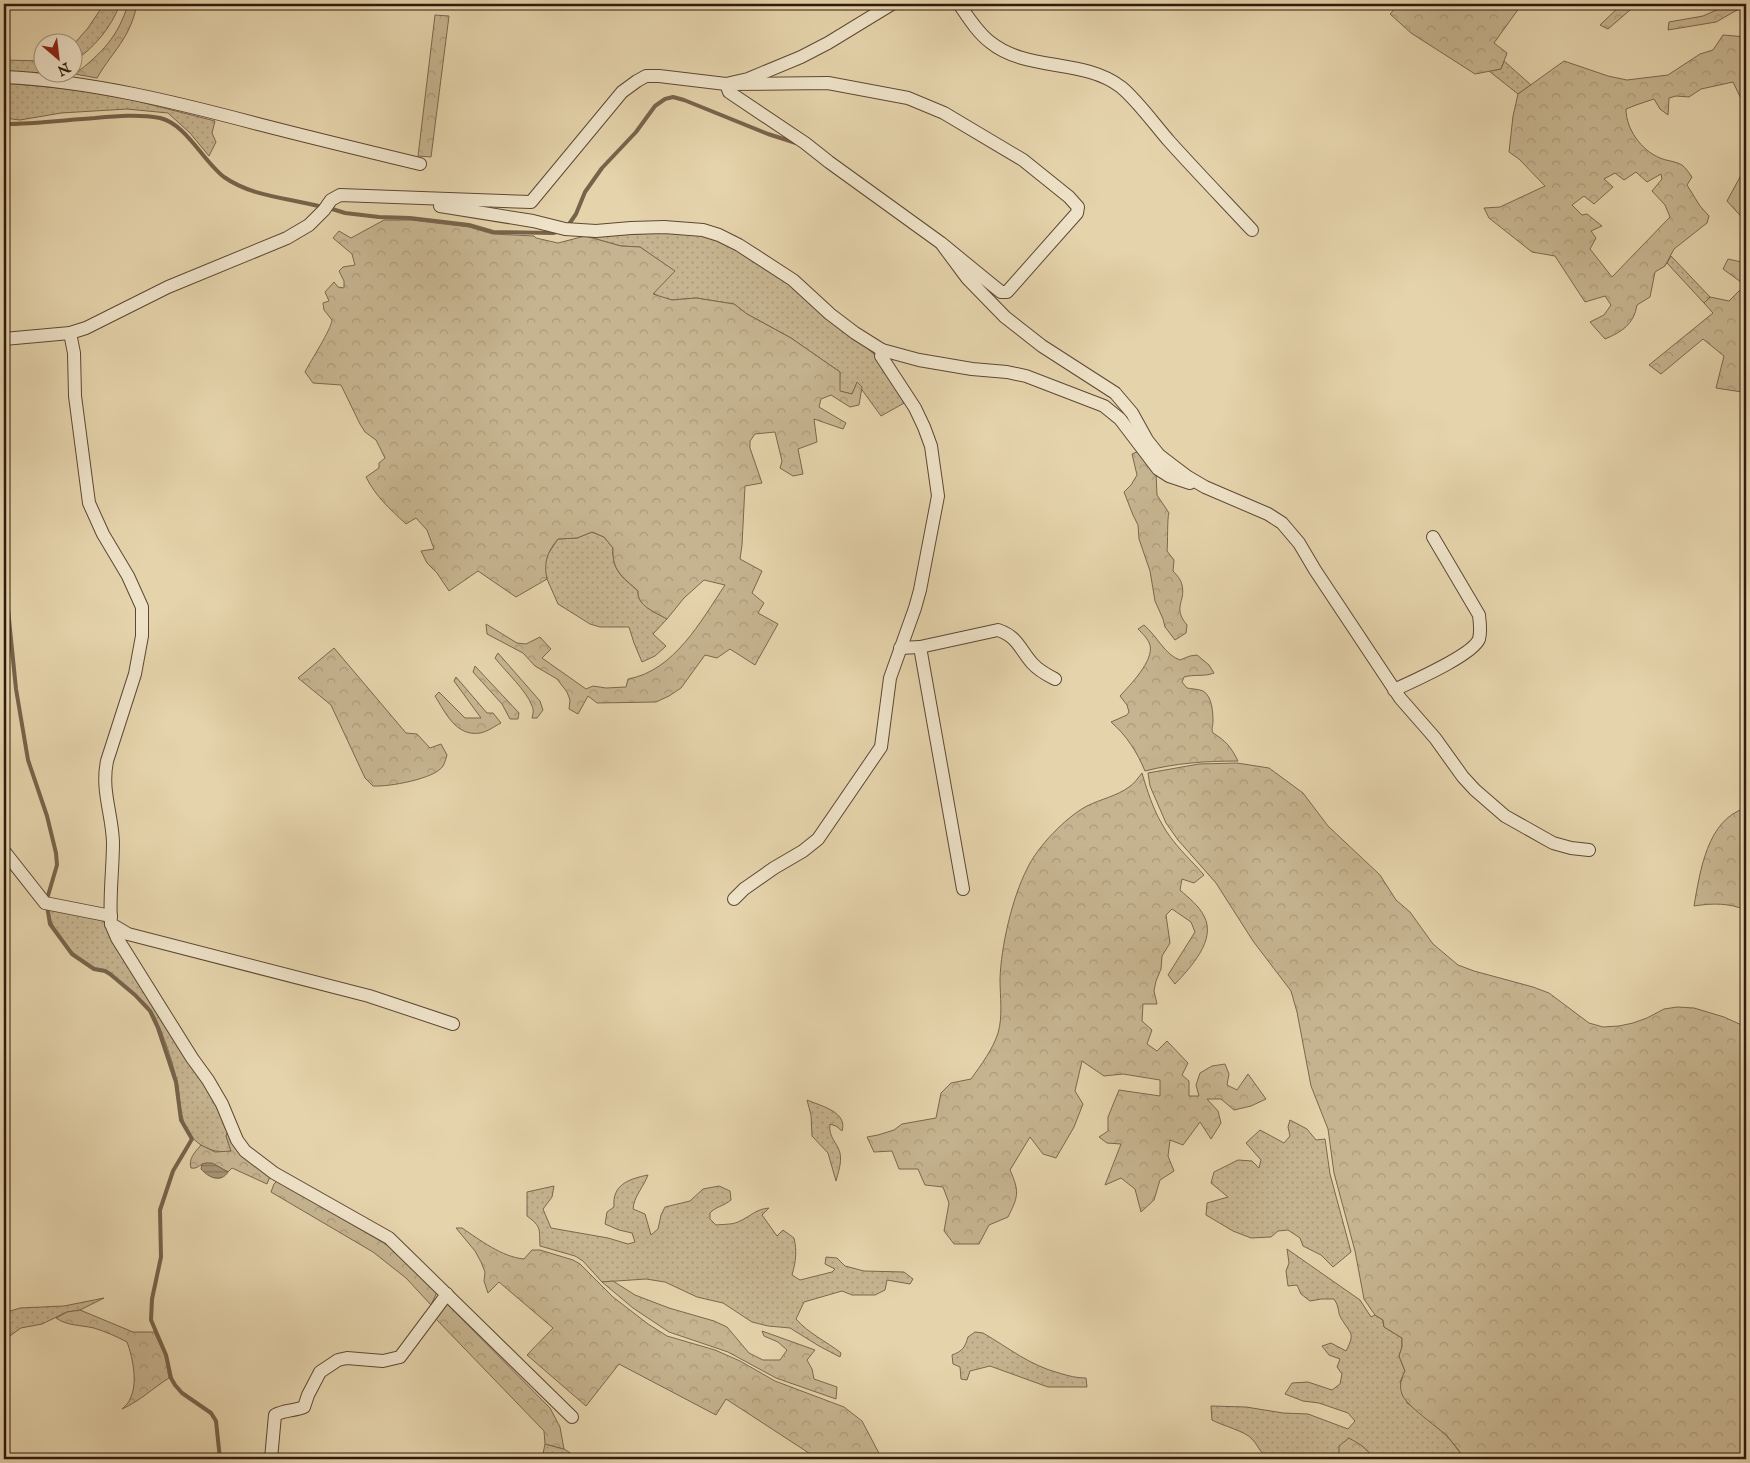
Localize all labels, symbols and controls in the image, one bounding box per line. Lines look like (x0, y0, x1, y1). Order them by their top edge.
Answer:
north arrow (32, 32, 82, 82)
text: N (54, 57, 74, 79)

